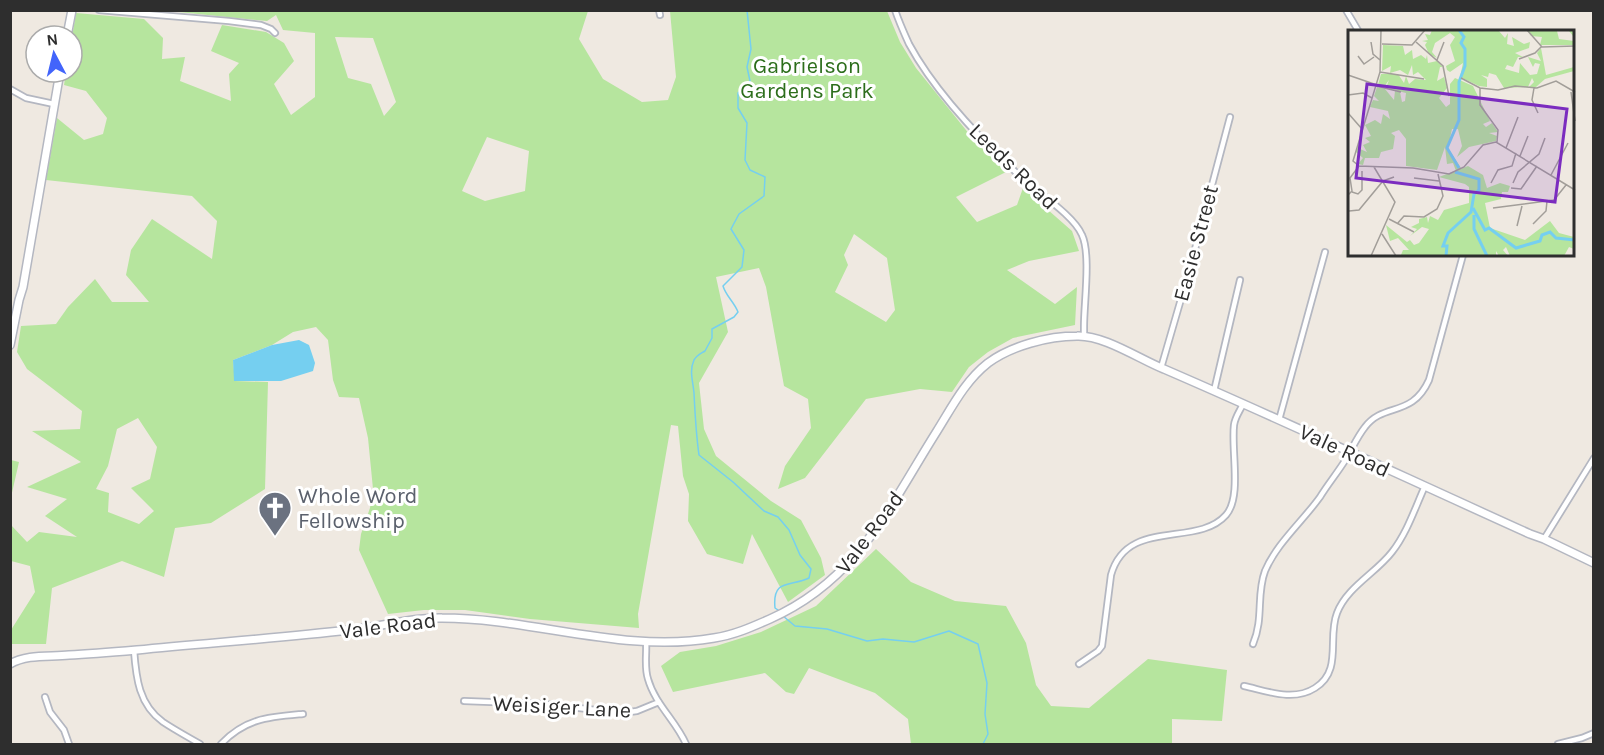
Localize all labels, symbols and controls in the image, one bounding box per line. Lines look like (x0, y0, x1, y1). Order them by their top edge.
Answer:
north arrow (24, 24, 84, 84)
text: N (45, 29, 59, 50)
inset map (1348, 30, 1574, 256)
park label: Gabrielson Gardens Park (740, 53, 874, 104)
street label: Leeds Road (964, 118, 1063, 215)
street label: Easie Street (1168, 182, 1224, 304)
street label: Vale Road (1295, 419, 1394, 483)
place label: Whole Word Fellowship (298, 483, 418, 534)
street label: Vale Road (830, 486, 909, 579)
church icon: Whole Word Fellowship (257, 490, 293, 537)
street label: Vale Road (338, 607, 438, 645)
street label: Weisiger Lane (492, 690, 632, 724)

